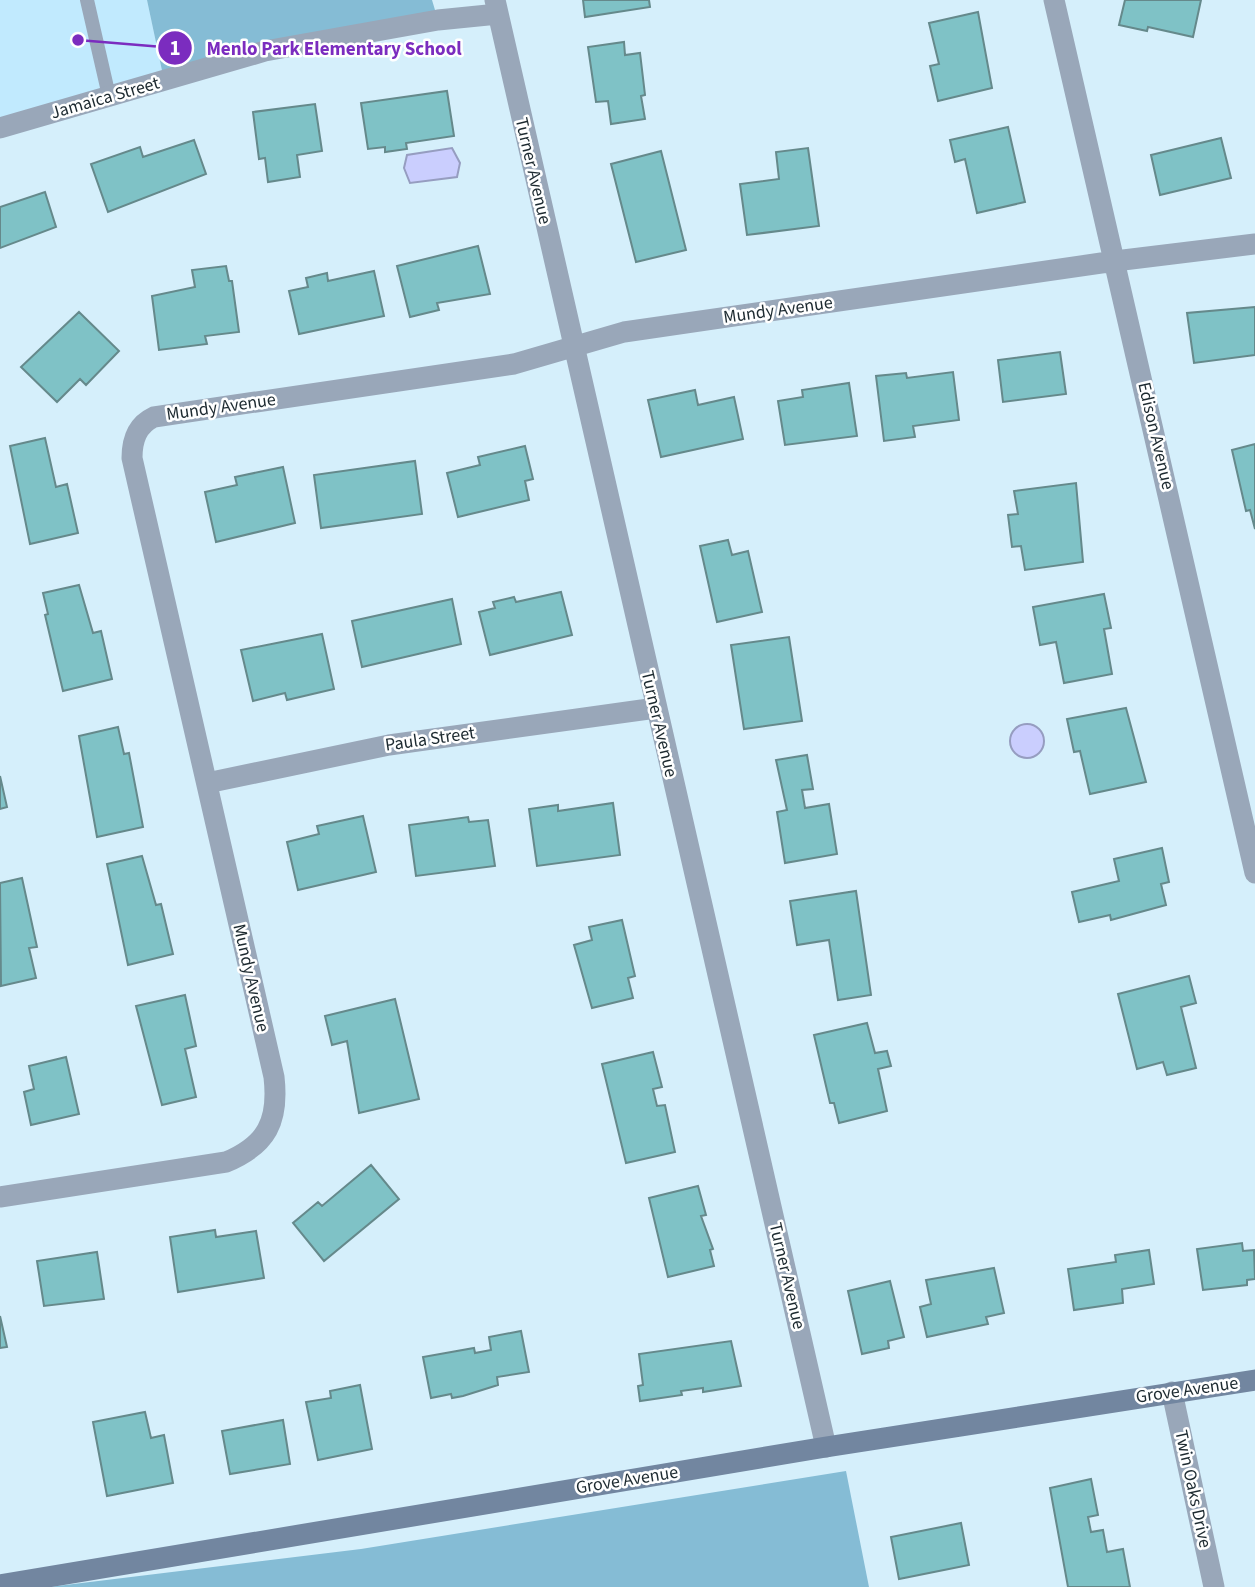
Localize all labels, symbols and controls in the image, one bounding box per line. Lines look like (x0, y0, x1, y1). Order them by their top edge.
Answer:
callout: Menlo Park Elementary School (158, 28, 476, 68)
text: 1 (169, 33, 181, 63)
text: Menlo Park Elementary School (206, 36, 462, 63)
street label: Jamaica Street (48, 71, 162, 125)
street label: Turner Avenue (509, 115, 557, 227)
street label: Mundy Avenue (722, 290, 834, 330)
street label: Edison Avenue (1131, 380, 1181, 492)
street label: Mundy Avenue (165, 387, 277, 427)
street label: Turner Avenue (635, 668, 683, 780)
street label: Paula Street (383, 720, 477, 758)
street label: Mundy Avenue (226, 921, 276, 1035)
street label: Turner Avenue (763, 1220, 811, 1332)
street label: Grove Avenue (1134, 1370, 1240, 1410)
street label: Twin Oaks Drive (1168, 1428, 1218, 1550)
street label: Grove Avenue (574, 1460, 680, 1500)

